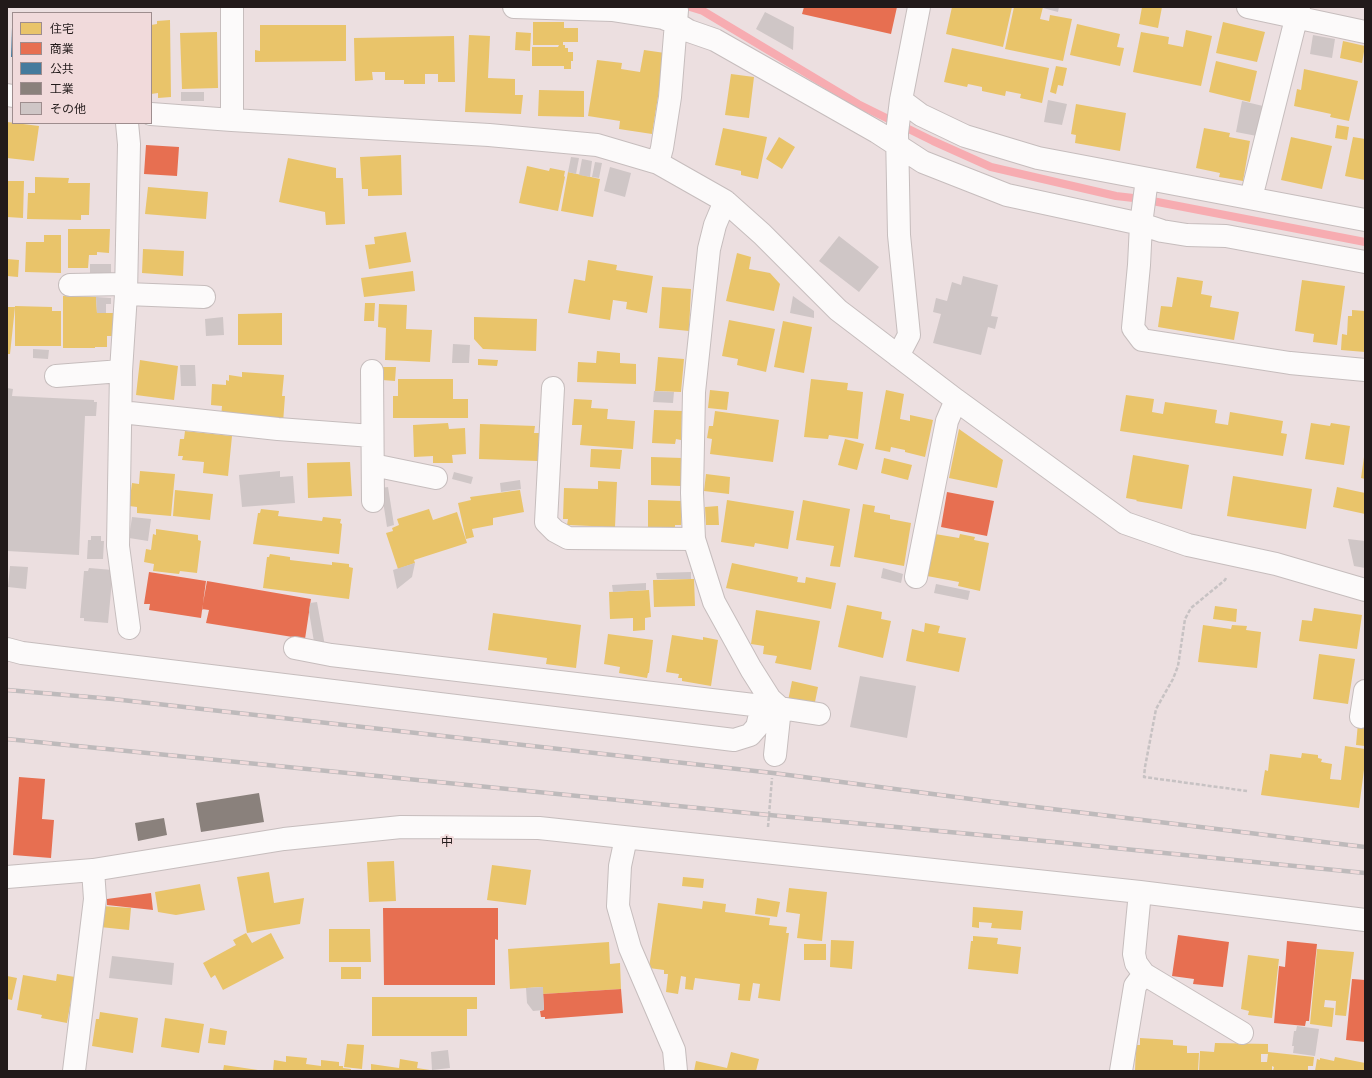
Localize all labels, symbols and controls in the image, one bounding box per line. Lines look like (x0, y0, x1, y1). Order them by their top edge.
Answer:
legend (12, 12, 152, 124)
text: 住宅 (50, 21, 74, 37)
text: 商業 (50, 41, 74, 57)
text: 公共 (50, 61, 74, 77)
text: 工業 (50, 81, 74, 97)
text: その他 (50, 101, 86, 117)
district label: 中 (441, 836, 453, 850)

